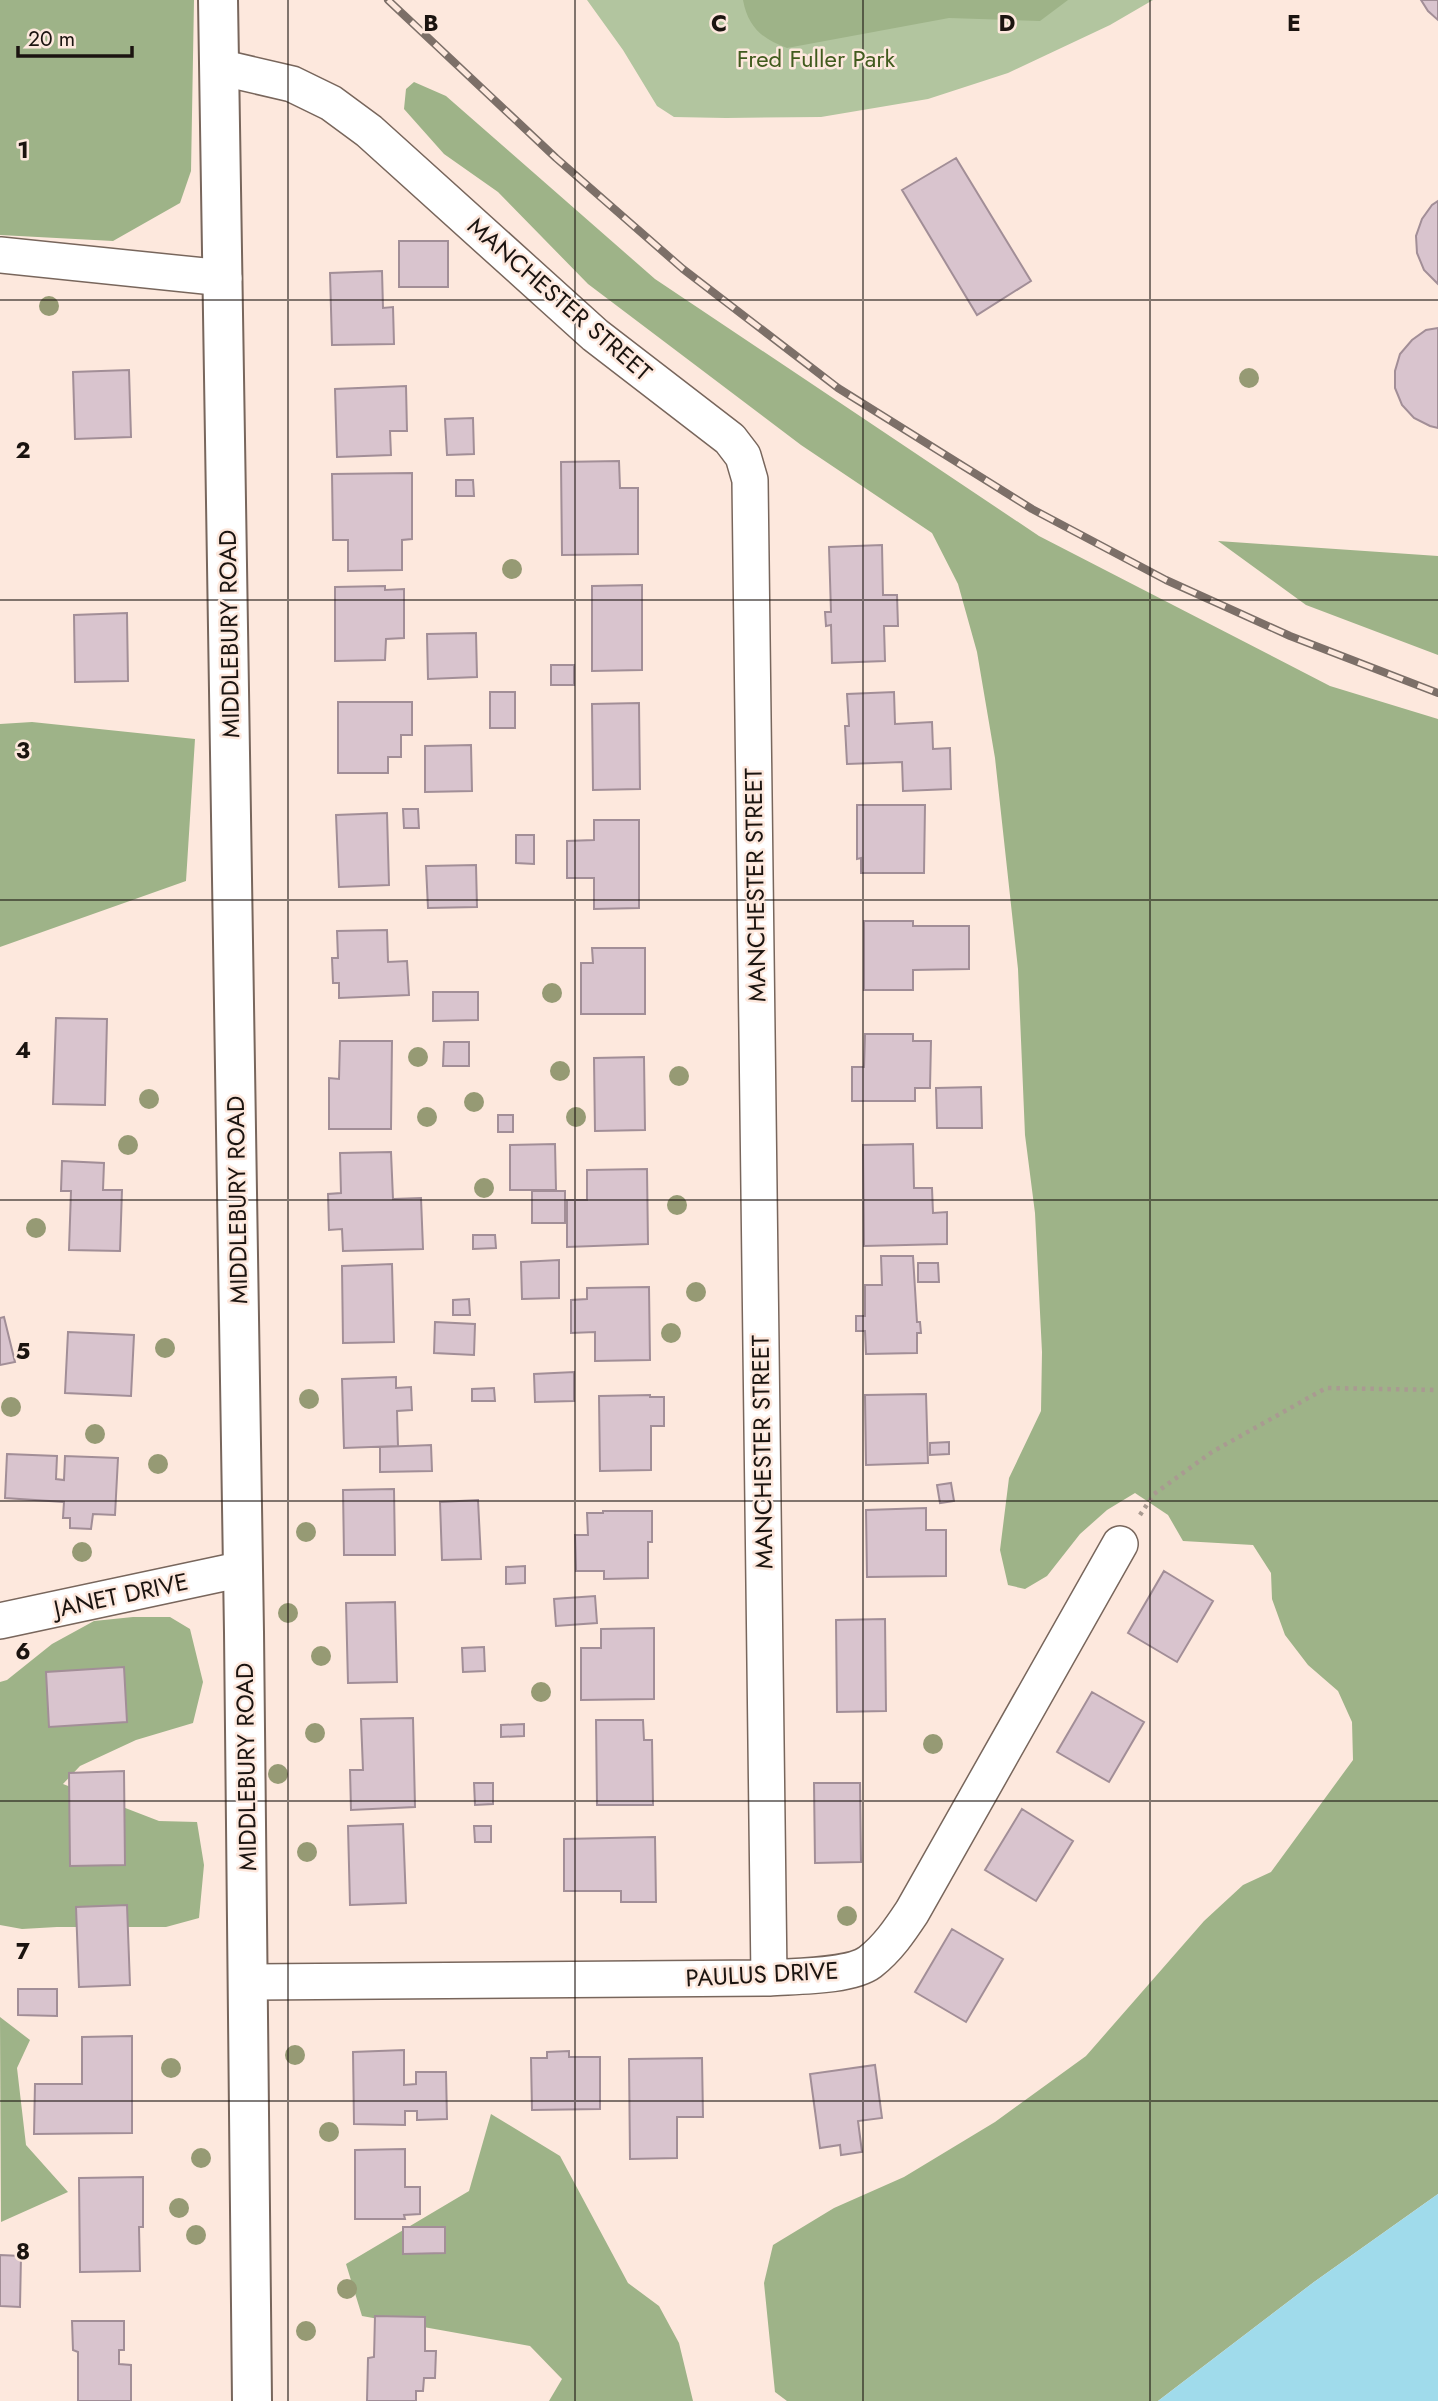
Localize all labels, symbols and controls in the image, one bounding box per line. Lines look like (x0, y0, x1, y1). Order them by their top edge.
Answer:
text: B (423, 6, 439, 40)
text: C (711, 6, 727, 40)
text: D (999, 6, 1016, 40)
text: E (1287, 6, 1301, 40)
scale bar (18, 14, 131, 58)
text: 20 m (28, 24, 75, 54)
park label: Fred Fuller Park (737, 41, 896, 76)
text: 1 (17, 133, 29, 167)
street label: MANCHESTER STREET (460, 209, 660, 389)
text: 2 (15, 433, 31, 467)
street label: MIDDLEBURY ROAD (210, 530, 248, 738)
text: 3 (16, 733, 30, 767)
street label: MANCHESTER STREET (735, 768, 775, 1002)
text: 4 (15, 1033, 31, 1067)
street label: MIDDLEBURY ROAD (218, 1096, 256, 1304)
text: 5 (16, 1334, 30, 1368)
street label: MANCHESTER STREET (742, 1335, 782, 1569)
street label: JANET DRIVE (48, 1564, 191, 1627)
text: 6 (15, 1634, 31, 1668)
street label: MIDDLEBURY ROAD (227, 1663, 265, 1871)
text: 7 (16, 1934, 30, 1968)
street label: PAULUS DRIVE (685, 1953, 839, 1995)
text: 8 (16, 2234, 30, 2268)

